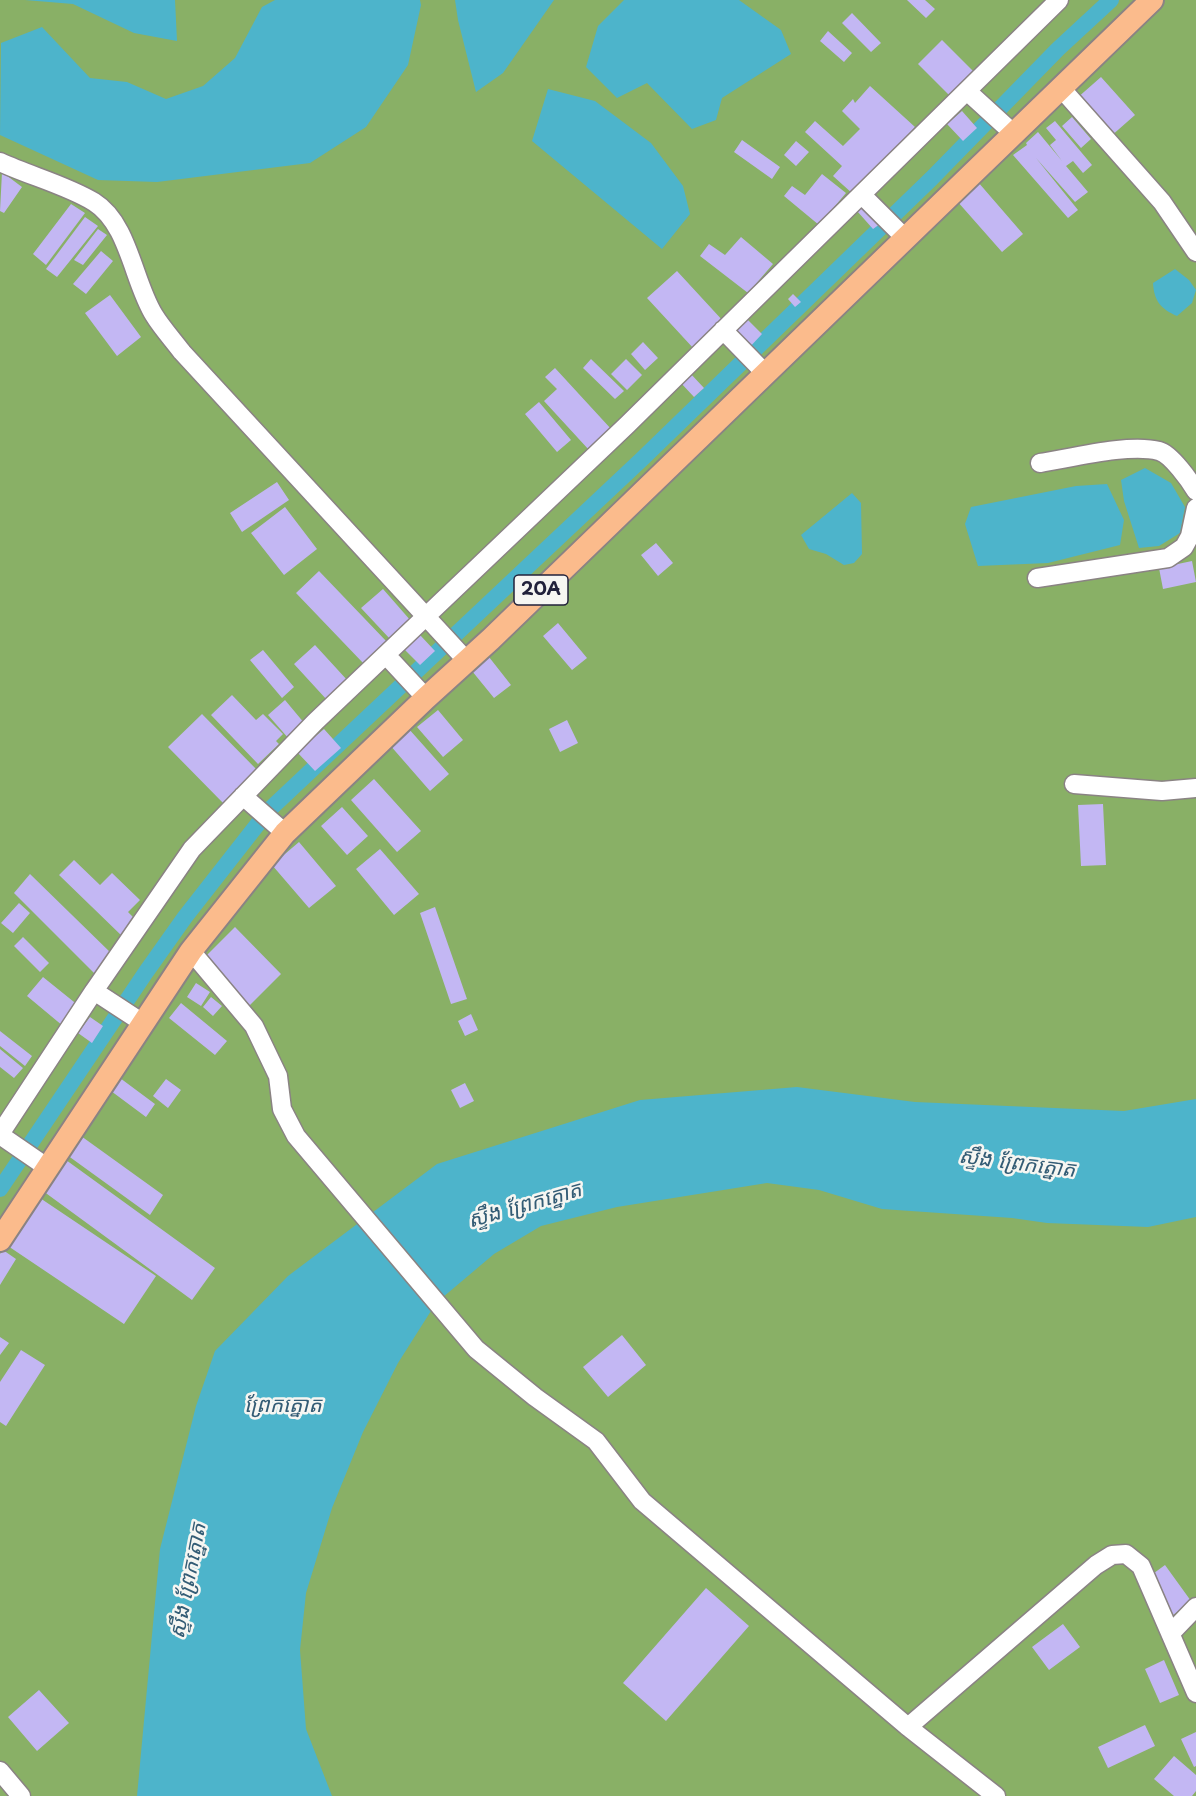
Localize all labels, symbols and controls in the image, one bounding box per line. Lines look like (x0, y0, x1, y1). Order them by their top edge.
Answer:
road number: 20A (514, 575, 568, 605)
water label: ស្ទឹង ព្រែកត្នោត (957, 1144, 1077, 1184)
water label: ស្ទឹង ព្រែកត្នោត (465, 1178, 585, 1234)
water label: ព្រែកត្នោត (244, 1393, 322, 1419)
water label: ស្ទឹង ព្រែកត្នោត (165, 1521, 213, 1641)

